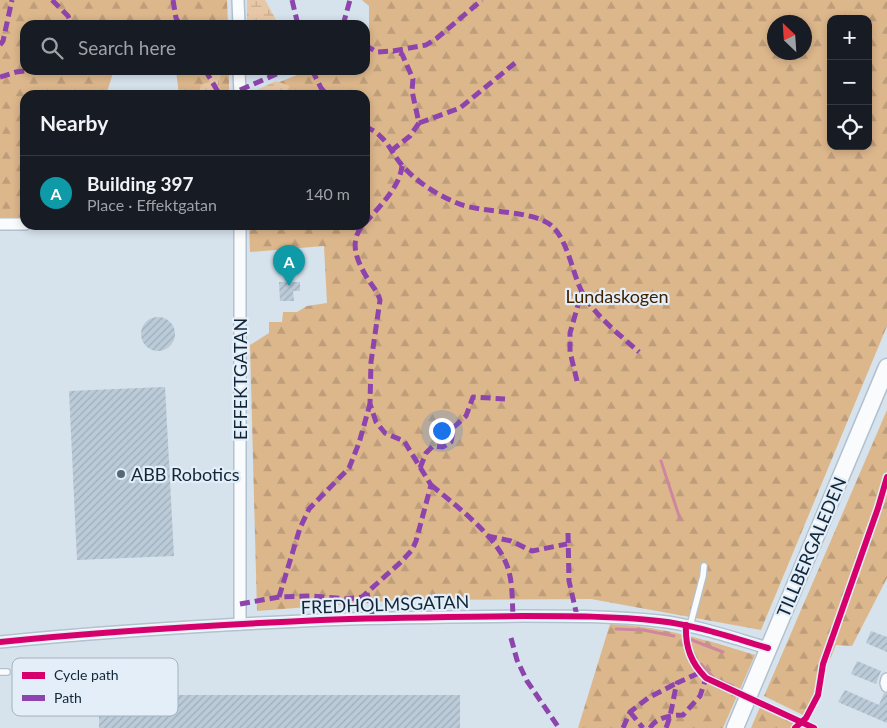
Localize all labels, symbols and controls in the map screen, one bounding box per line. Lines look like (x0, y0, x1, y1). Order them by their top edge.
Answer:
north arrow (767, 15, 812, 60)
map controls (827, 15, 872, 150)
button: + (827, 15, 872, 60)
search box (20, 20, 370, 75)
icon: search (38, 34, 66, 62)
text: Search here (78, 36, 176, 59)
button: − (827, 60, 872, 105)
button: locate (827, 105, 872, 150)
text: Nearby (40, 110, 108, 135)
text: Building 397 (87, 172, 194, 195)
text: A (50, 184, 62, 203)
text: 140 m (305, 184, 350, 203)
text: Place · Effektgatan (87, 195, 217, 214)
pin: A (273, 245, 305, 286)
park label: Lundaskogen (565, 285, 669, 307)
street label: EFFEKTGATAN (229, 318, 251, 440)
your location (429, 418, 455, 444)
place label: ABB Robotics (131, 463, 240, 485)
marker: ABB Robotics (115, 468, 127, 480)
street label: TILLBERGALEDEN (772, 474, 850, 620)
street label: FREDHOLMSGATAN (300, 590, 470, 618)
legend (12, 658, 178, 716)
text: Cycle path (54, 666, 119, 683)
text: Path (54, 689, 82, 706)

